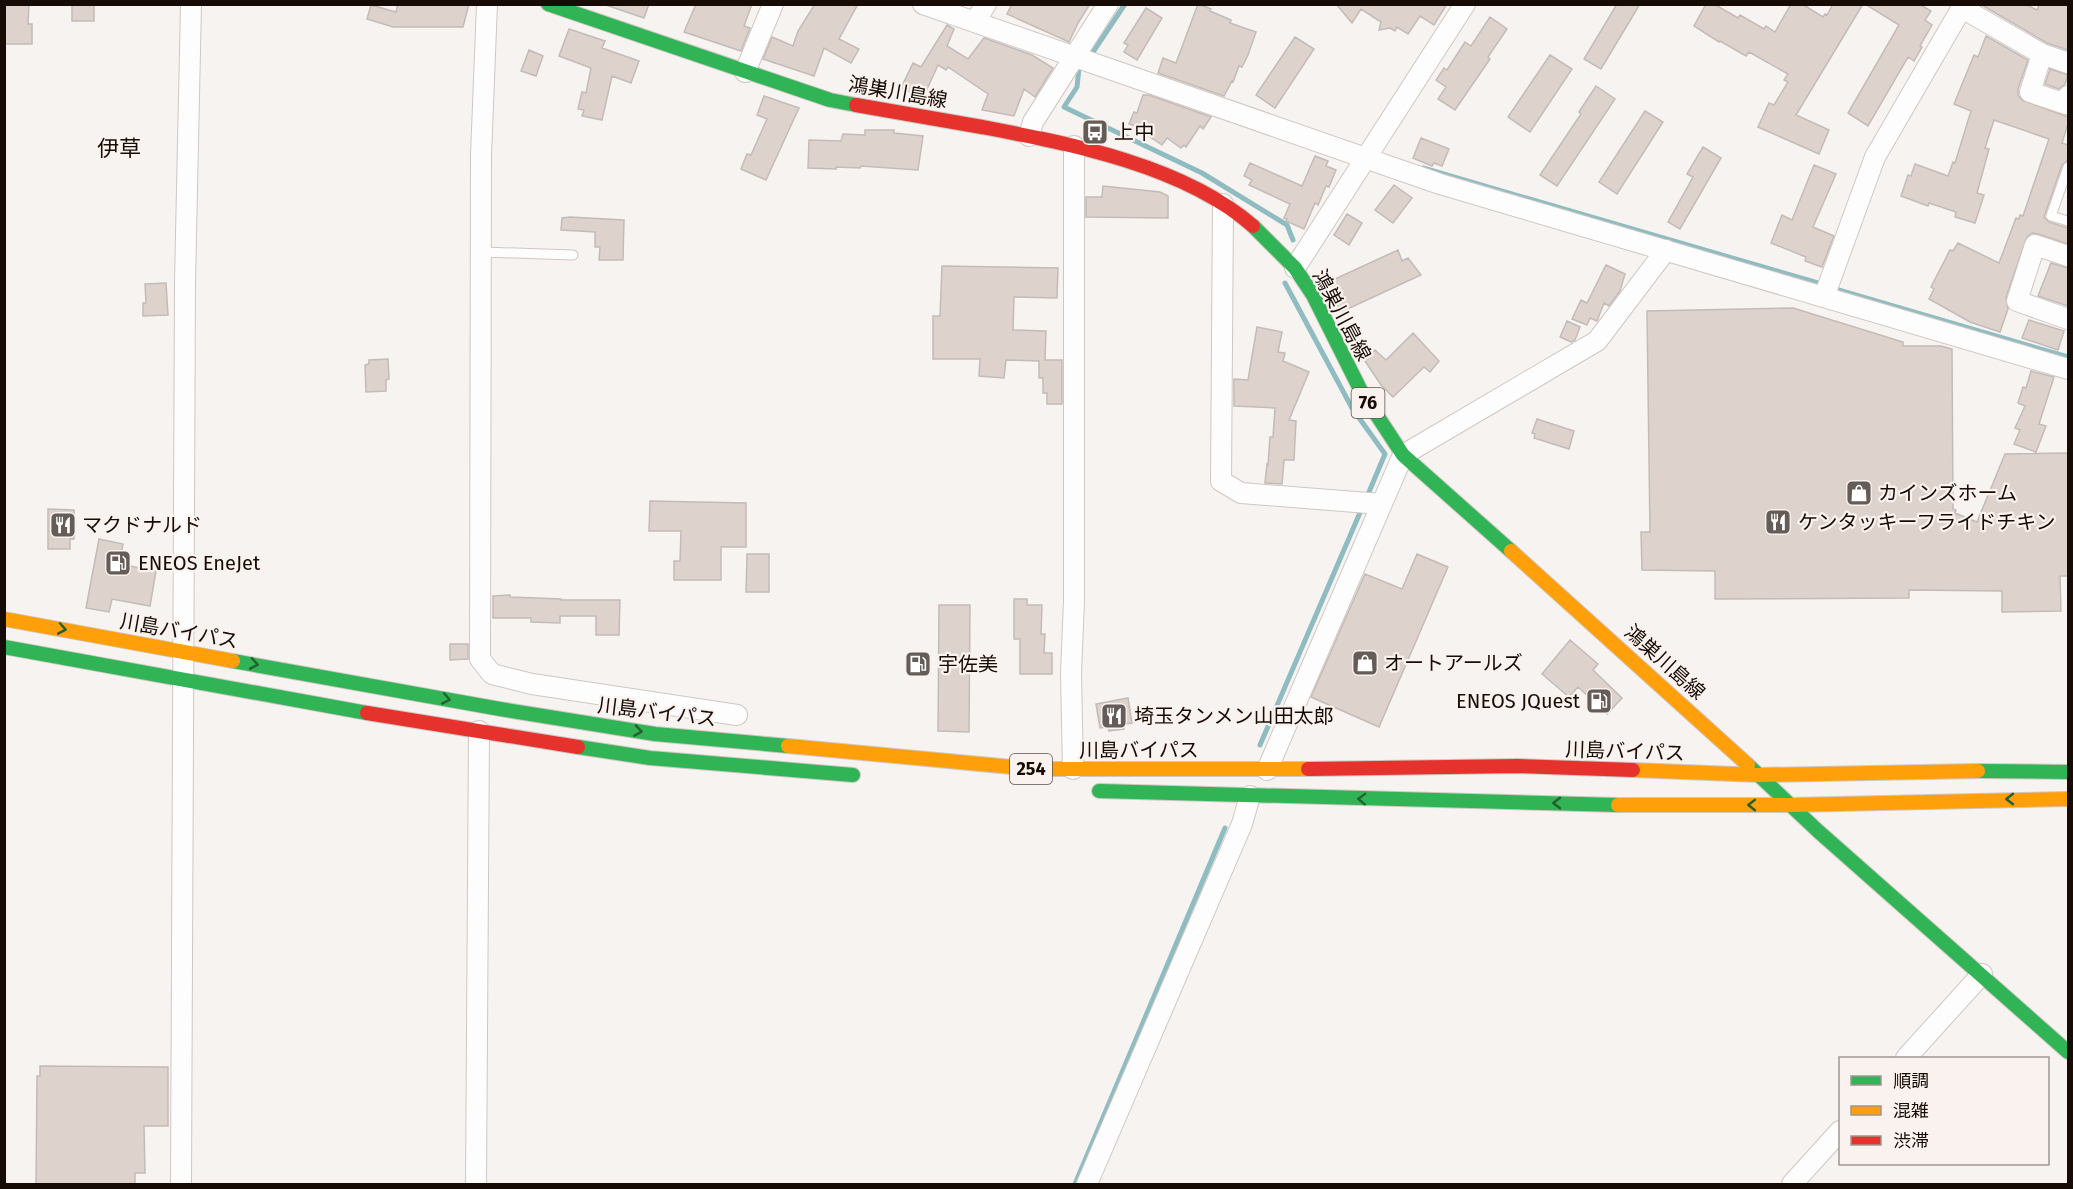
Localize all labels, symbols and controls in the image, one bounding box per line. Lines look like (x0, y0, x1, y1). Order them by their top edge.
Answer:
street label: 鴻巣川島線 (847, 71, 949, 113)
bus stop icon: 上中 (1080, 117, 1110, 147)
place label: 上中 (1114, 120, 1154, 144)
district label: 伊草 (97, 135, 141, 162)
street label: 鴻巣川島線 (1308, 265, 1376, 365)
road number: 76 (1352, 388, 1384, 418)
shop icon: カインズホーム (1844, 478, 1874, 508)
place label: カインズホーム (1878, 481, 2017, 505)
restaurant icon: ケンタッキーフライドチキン (1763, 507, 1793, 537)
restaurant icon: マクドナルド (48, 510, 78, 540)
place label: ケンタッキーフライドチキン (1798, 510, 2056, 534)
place label: マクドナルド (82, 513, 202, 537)
fuel station icon: ENEOS EneJet (103, 548, 133, 578)
place label: ENEOS EneJet (138, 551, 261, 575)
street label: 川島バイパス (118, 609, 240, 653)
street label: 鴻巣川島線 (1620, 620, 1710, 704)
one-way arrow (57, 622, 67, 635)
shop icon: オートアールズ (1350, 648, 1380, 678)
fuel station icon: 宇佐美 (903, 649, 933, 679)
place label: オートアールズ (1384, 651, 1523, 675)
place label: 宇佐美 (938, 652, 998, 676)
one-way arrow (249, 657, 259, 670)
fuel station icon: ENEOS JQuest (1584, 686, 1614, 716)
place label: ENEOS JQuest (1456, 689, 1581, 713)
one-way arrow (440, 692, 450, 705)
street label: 川島バイパス (596, 693, 718, 731)
restaurant icon: 埼玉タンメン山田太郎 (1099, 701, 1129, 731)
place label: 埼玉タンメン山田太郎 (1134, 704, 1333, 728)
one-way arrow (634, 724, 643, 736)
street label: 川島バイパス (1565, 737, 1685, 765)
street label: 川島バイパス (1079, 738, 1199, 762)
road number: 254 (1010, 754, 1052, 784)
one-way arrow (1358, 793, 1367, 805)
one-way arrow (2006, 793, 2015, 805)
one-way arrow (1553, 797, 1562, 810)
one-way arrow (1748, 799, 1757, 811)
legend (1839, 1057, 2049, 1165)
text: 順調 (1893, 1070, 1929, 1092)
text: 混雑 (1893, 1100, 1929, 1122)
text: 渋滞 (1893, 1130, 1929, 1152)

